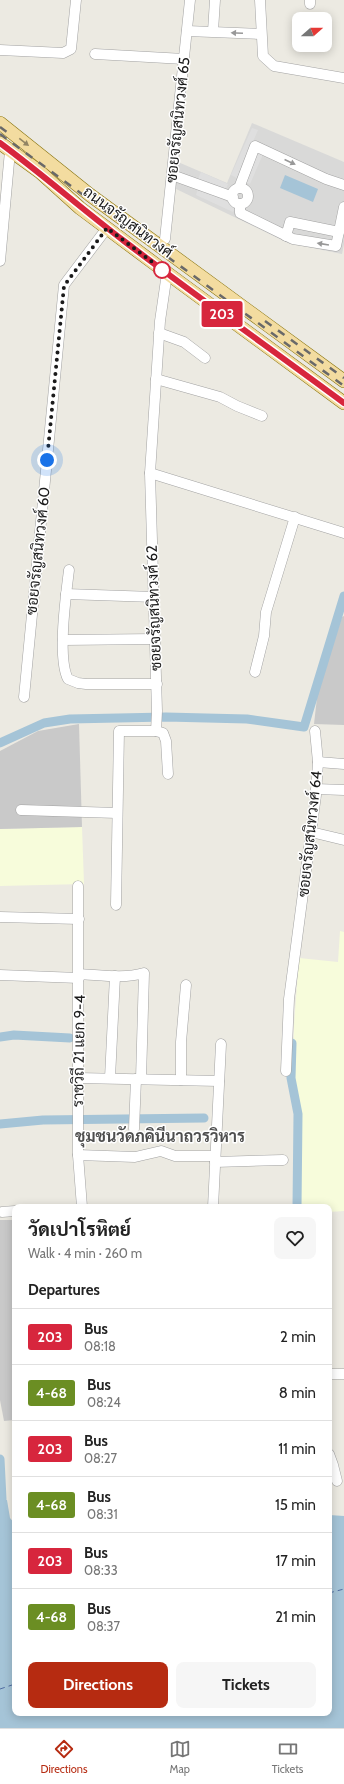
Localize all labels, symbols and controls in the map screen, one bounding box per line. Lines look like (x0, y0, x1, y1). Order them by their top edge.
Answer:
north arrow (292, 12, 332, 52)
map controls (292, 12, 332, 52)
one-way arrow (231, 29, 243, 36)
street label: ซอยจรัญสนิทวงศ์ 65 (161, 56, 194, 184)
one-way arrow (18, 137, 29, 146)
one-way arrow (284, 159, 296, 165)
street label: ถนนจรัญสนิทวงศ์ (80, 182, 177, 262)
one-way arrow (317, 241, 329, 247)
unlabelled marker (153, 261, 171, 279)
line badge: 203 (199, 301, 245, 327)
text: 203 (210, 305, 234, 323)
your location (37, 450, 57, 470)
street label: ซอยจรัญสนิทวงศ์ 60 (21, 486, 54, 616)
street label: ซอยจรัญสนิทวงศ์ 62 (142, 545, 165, 671)
street label: ซอยจรัญสนิทวงศ์ 64 (293, 770, 326, 898)
street label: ราชวิถี 21 แยก 9-4 (68, 994, 89, 1107)
district label: ชุมชนวัดภคินีนาถวรวิหาร (75, 1126, 245, 1148)
button: heart (274, 1217, 316, 1259)
text: วัดเปาโรหิตย์ (28, 1218, 131, 1241)
text: Walk · 4 min · 260 m (28, 1245, 142, 1261)
text: Departures (28, 1281, 100, 1299)
text: Bus (84, 1320, 108, 1338)
text: 203 (38, 1328, 62, 1346)
text: 2 min (280, 1328, 316, 1346)
text: 08:18 (84, 1338, 116, 1354)
text: Bus (87, 1376, 111, 1394)
text: 4-68 (36, 1384, 67, 1402)
text: 8 min (279, 1384, 316, 1402)
text: 08:24 (87, 1394, 121, 1410)
text: Bus (84, 1432, 108, 1450)
text: 203 (38, 1440, 62, 1458)
text: 11 min (278, 1440, 316, 1458)
text: 08:27 (84, 1450, 117, 1466)
text: Bus (87, 1488, 111, 1506)
text: 4-68 (36, 1496, 67, 1514)
text: 15 min (275, 1496, 316, 1514)
text: 08:31 (87, 1506, 118, 1522)
text: Bus (84, 1544, 108, 1562)
text: 203 (38, 1552, 62, 1570)
text: 17 min (275, 1552, 316, 1570)
text: 08:33 (84, 1562, 118, 1578)
text: Bus (87, 1600, 111, 1618)
text: 4-68 (36, 1608, 67, 1626)
text: 21 min (275, 1608, 316, 1626)
text: 08:37 (87, 1618, 120, 1634)
button: Directions (28, 1662, 168, 1708)
button: Tickets (176, 1662, 316, 1708)
tab: Directions (41, 1738, 88, 1776)
tab: Map (169, 1738, 191, 1776)
tab: Tickets (272, 1738, 303, 1776)

